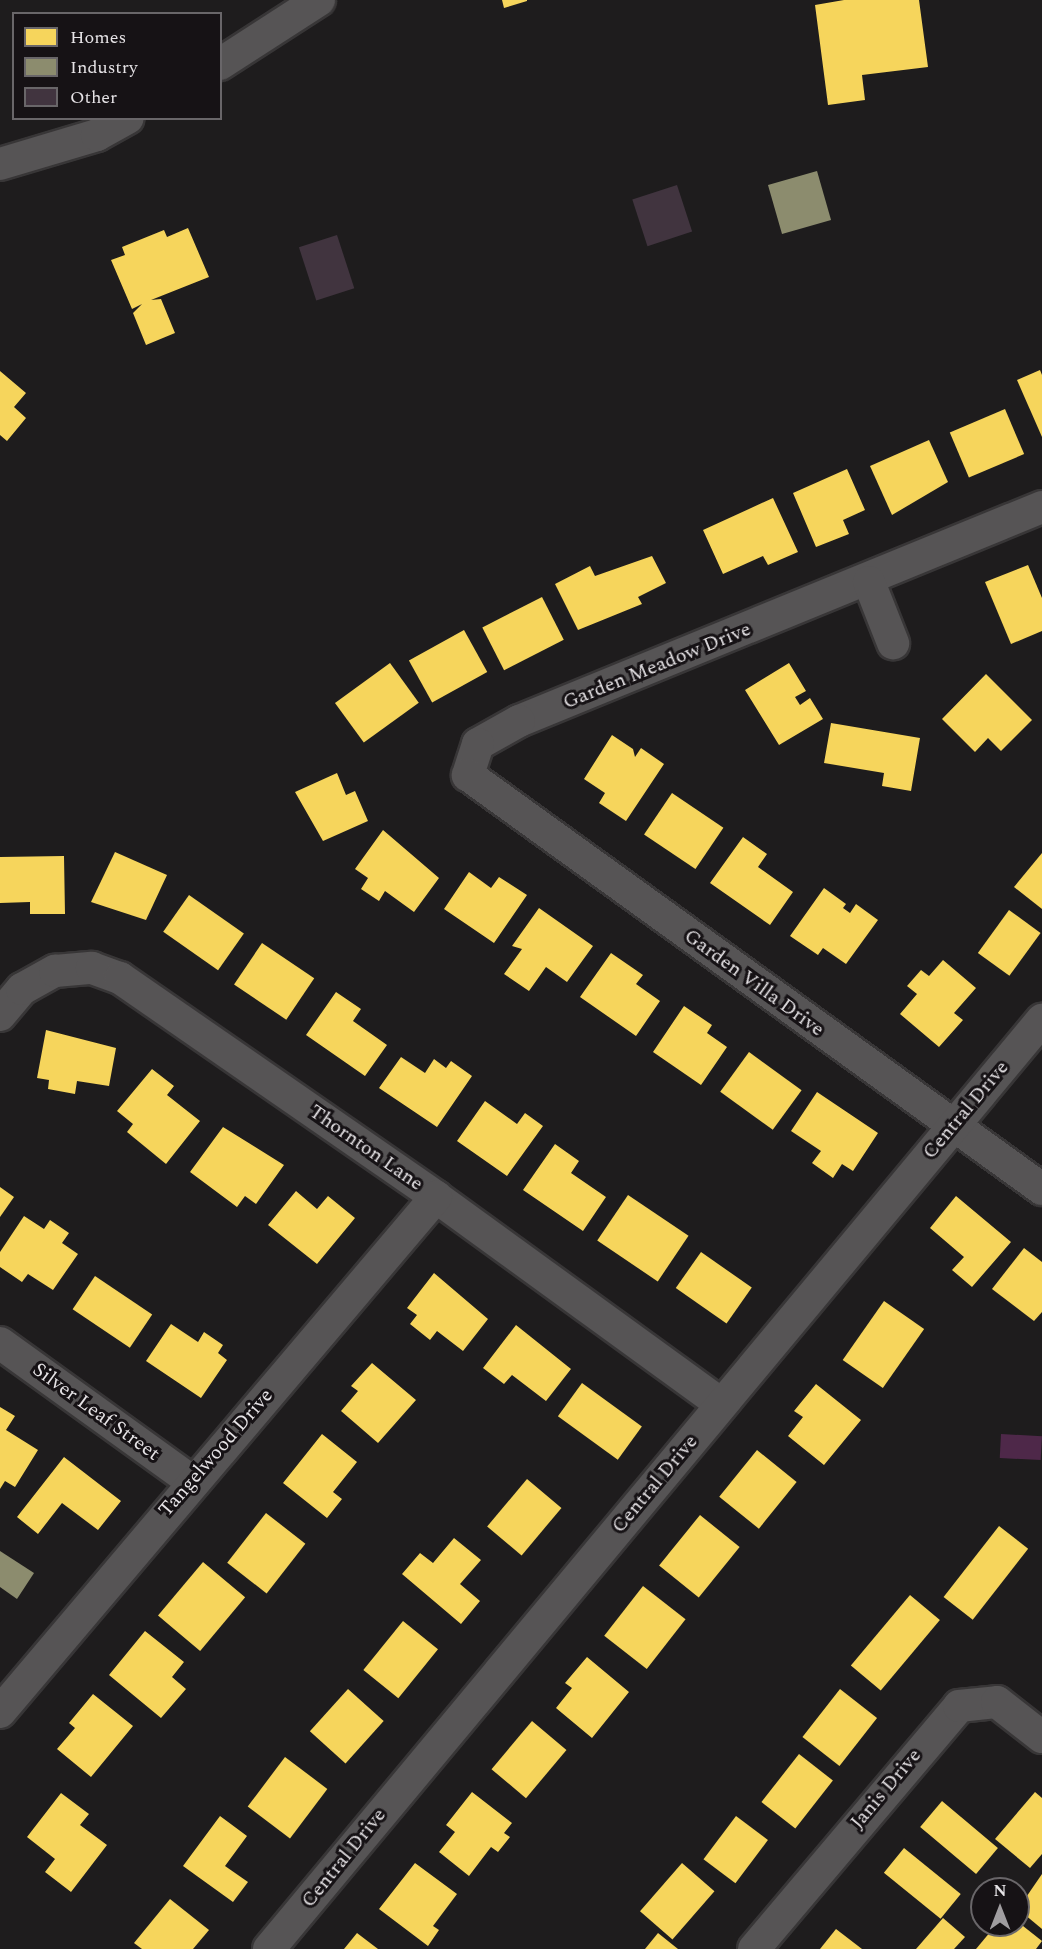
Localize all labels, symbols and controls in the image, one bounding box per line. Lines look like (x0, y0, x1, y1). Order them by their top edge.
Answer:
legend (12, 12, 222, 120)
text: Homes (70, 24, 126, 51)
text: Industry (70, 54, 138, 81)
text: Other (70, 84, 117, 111)
street label: Garden Meadow Drive (560, 617, 754, 715)
street label: Garden Villa Drive (679, 924, 829, 1042)
street label: Central Drive (918, 1056, 1014, 1164)
street label: Thornton Lane (304, 1100, 428, 1196)
street label: Silver Leaf Street (28, 1358, 164, 1466)
street label: Tangelwood Drive (154, 1384, 278, 1522)
street label: Central Drive (607, 1430, 703, 1538)
street label: Janis Drive (846, 1744, 926, 1834)
street label: Central Drive (297, 1804, 391, 1912)
north arrow (970, 1877, 1030, 1937)
text: N (993, 1879, 1007, 1903)

